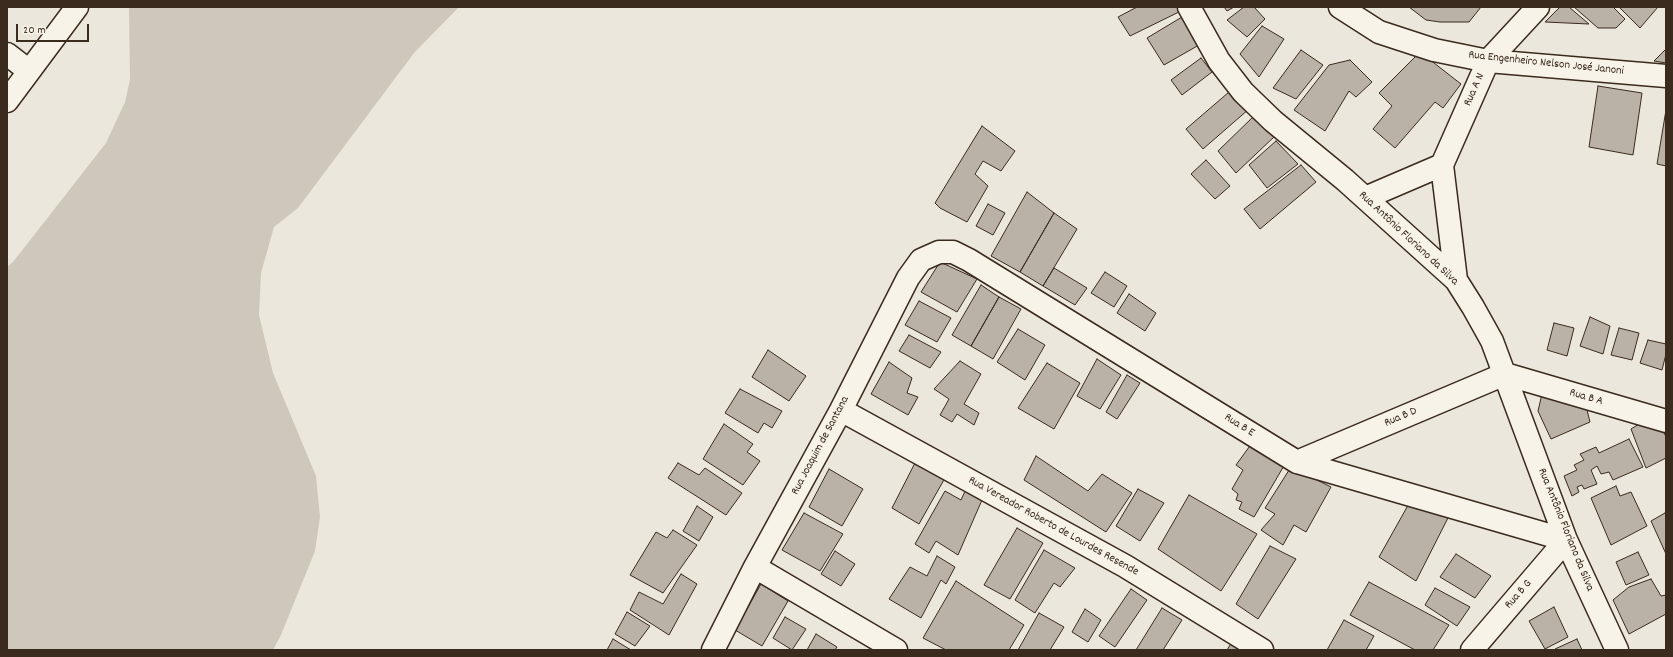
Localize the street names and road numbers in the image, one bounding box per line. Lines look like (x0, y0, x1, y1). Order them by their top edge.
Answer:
street label: Rua Engenheiro Nelson José Janoni (1468, 49, 1624, 79)
street label: Rua A N (1461, 71, 1489, 109)
street label: Rua Antônio Floriano da Silva (1355, 189, 1461, 289)
street label: Rua B A (1567, 386, 1605, 410)
street label: Rua Joaquim de Santana (789, 394, 853, 498)
street label: Rua B D (1383, 405, 1419, 431)
street label: Rua B E (1221, 411, 1257, 441)
street label: Rua Antônio Floriano da Silva (1534, 466, 1596, 594)
street label: Rua Vereador Roberto de Lourdes Resende (965, 474, 1141, 580)
street label: Rua B G (1502, 577, 1536, 613)

